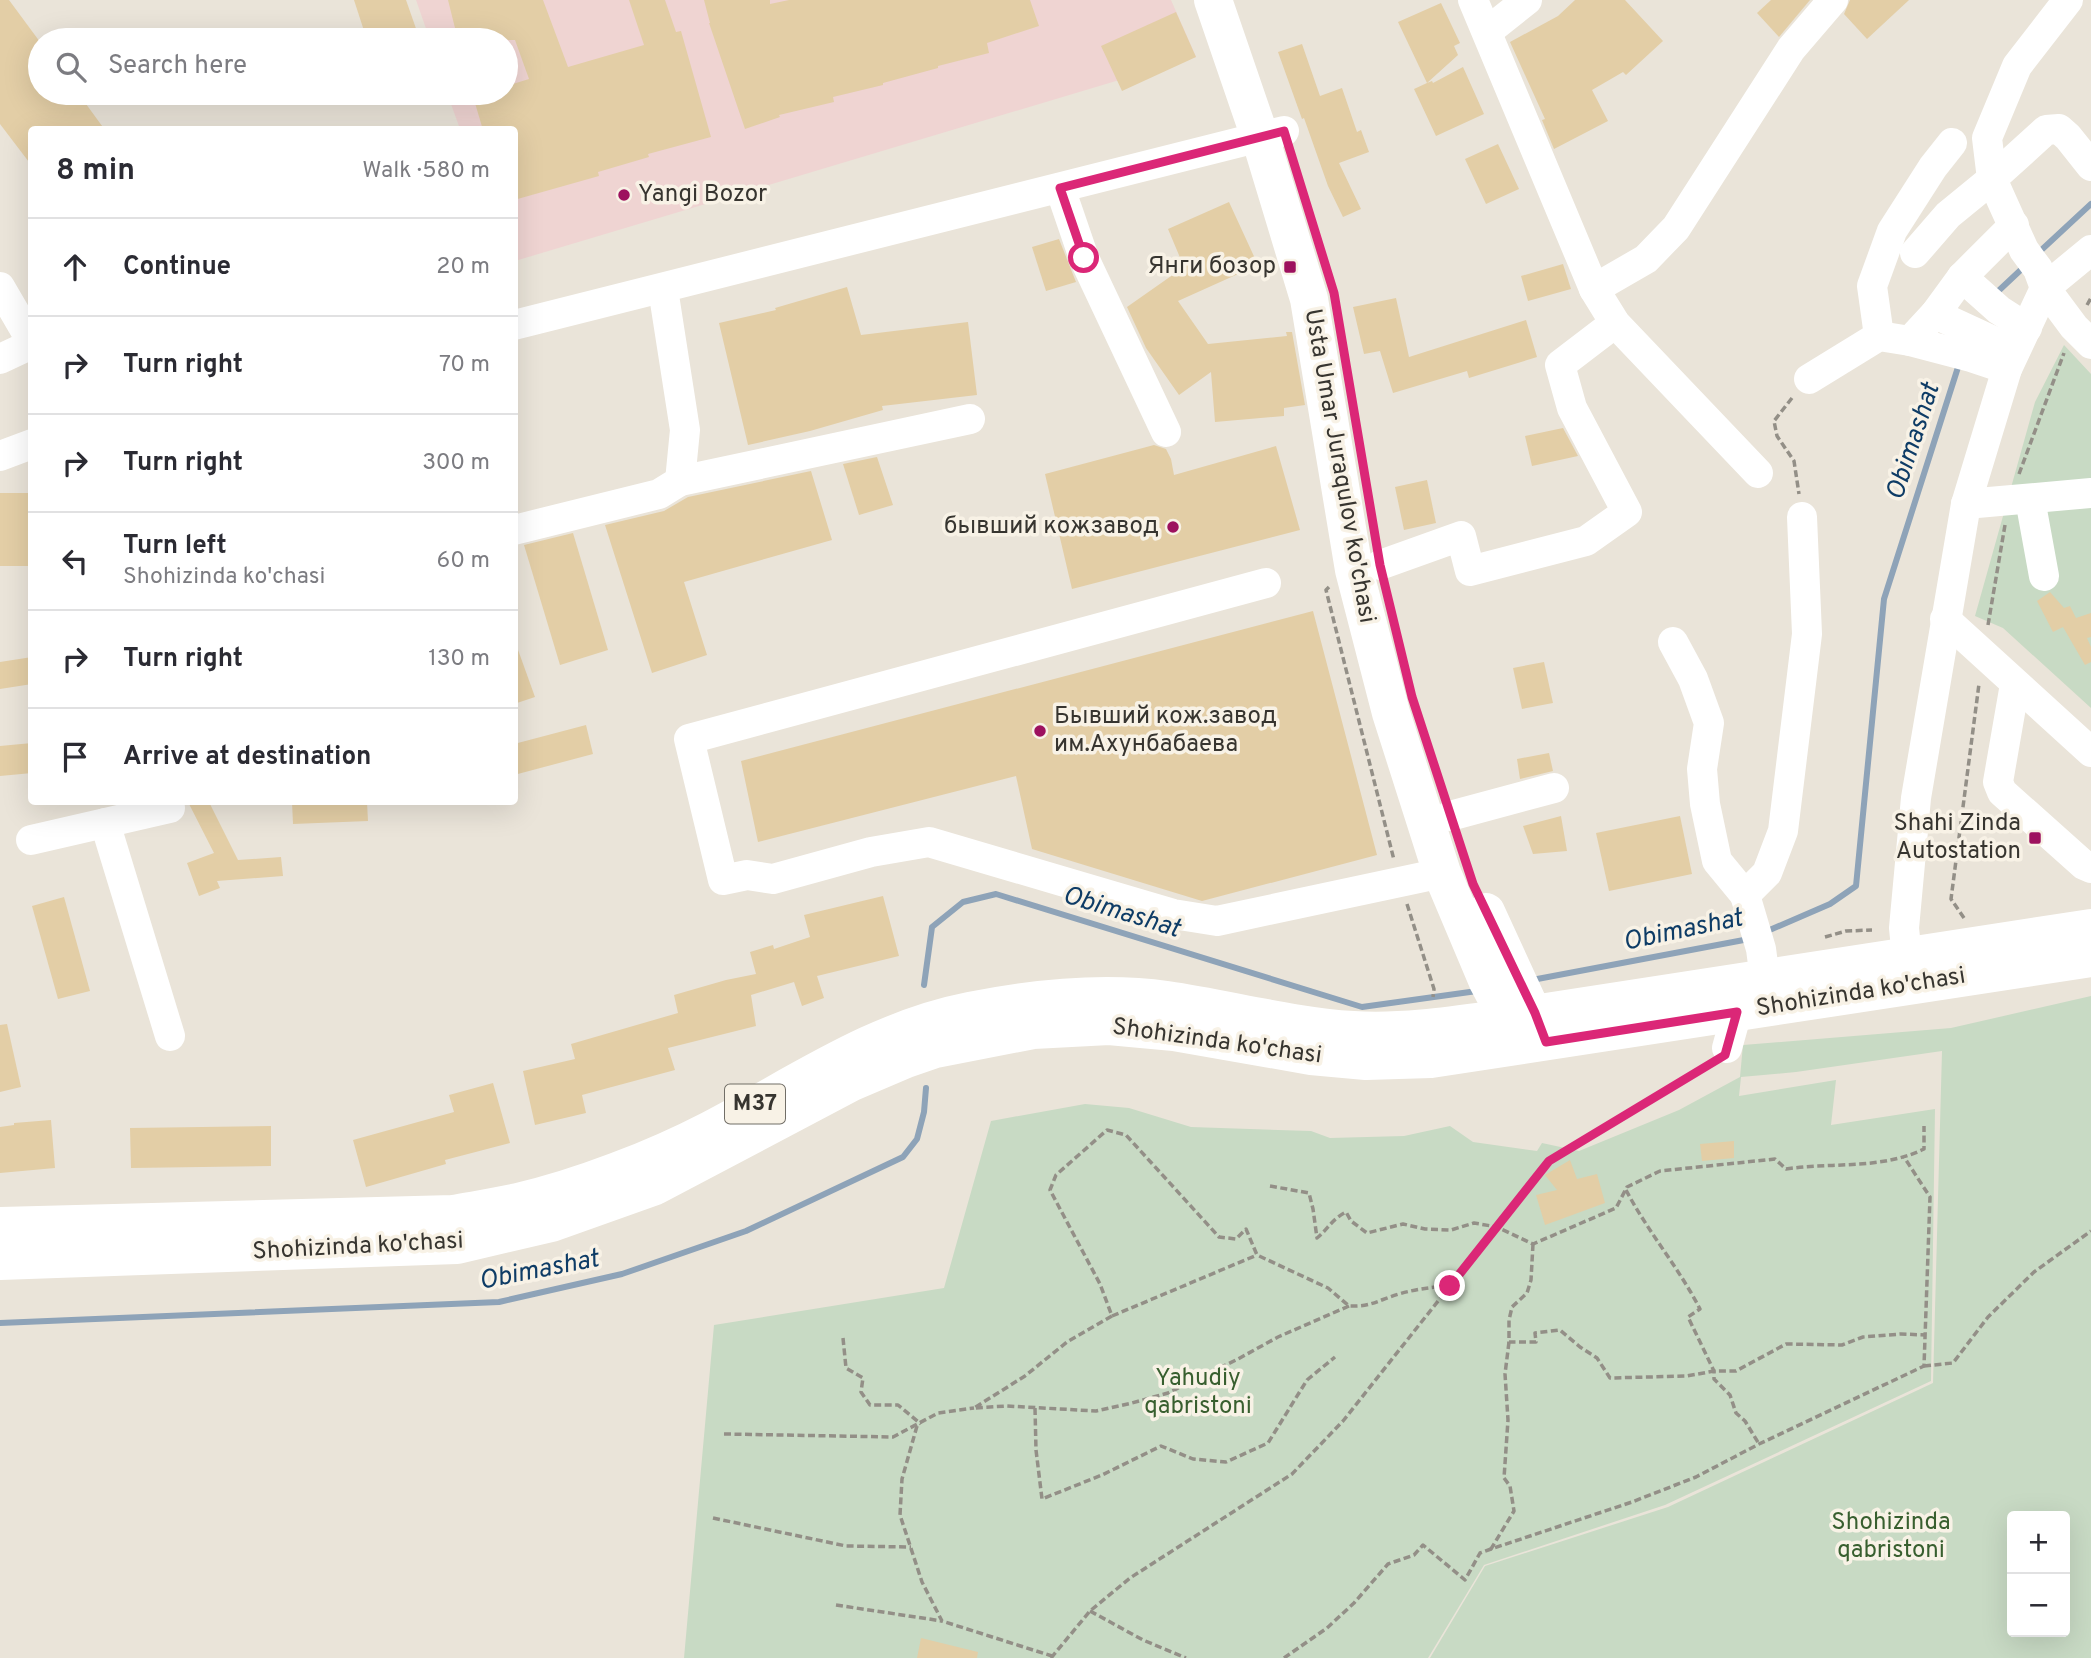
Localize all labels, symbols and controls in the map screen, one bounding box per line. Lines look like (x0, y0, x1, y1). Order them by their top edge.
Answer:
search box (28, 28, 518, 105)
icon: search (52, 48, 90, 86)
text: Search here (108, 50, 247, 83)
text: 8 min (56, 153, 135, 190)
text: Walk · 580 m (362, 157, 490, 186)
place label: Yangi Bozor (638, 180, 767, 210)
marker: Yangi Bozor (616, 187, 632, 203)
route start (1068, 242, 1099, 273)
icon: ahead (56, 248, 94, 286)
text: Continue (123, 251, 231, 284)
place label: Янги бозор (1147, 252, 1276, 282)
text: 20 m (436, 253, 490, 282)
marker: Янги бозор (1282, 259, 1298, 275)
street label: Usta Umar Juraqulov ko'chasi (1297, 306, 1381, 626)
icon: right (56, 346, 94, 384)
text: Turn right (123, 349, 243, 382)
text: 70 m (439, 351, 490, 380)
water label: Obimashat (1880, 378, 1949, 505)
icon: right (56, 444, 94, 482)
text: Turn right (123, 447, 243, 480)
text: 300 m (422, 449, 490, 478)
place label: бывший кожзавод (944, 512, 1159, 542)
marker: бывший кожзавод (1165, 519, 1181, 535)
text: Turn left (123, 530, 227, 563)
icon: left (56, 542, 94, 580)
text: 60 m (437, 547, 490, 576)
text: Shohizinda ko'chasi (123, 563, 325, 592)
icon: right (56, 640, 94, 678)
text: Turn right (123, 643, 243, 676)
text: 130 m (428, 645, 490, 674)
place label: Бывший кож.завод им.Ахунбабаева (1054, 702, 1277, 760)
marker: Бывший кож.завод им.Ахунбабаева (1032, 723, 1048, 739)
icon: arrive (56, 738, 94, 776)
text: Arrive at destination (123, 741, 371, 774)
place label: Shahi Zinda Autostation (1893, 809, 2021, 867)
marker: Shahi Zinda Autostation (2027, 830, 2043, 846)
water label: Obimashat (1058, 880, 1185, 947)
water label: Obimashat (1620, 902, 1747, 960)
street label: Shohizinda ko'chasi (1754, 962, 1968, 1024)
street label: Shohizinda ko'chasi (1110, 1012, 1324, 1072)
road number: M37 (725, 1084, 785, 1124)
street label: Shohizinda ko'chasi (252, 1226, 464, 1268)
water label: Obimashat (476, 1243, 603, 1299)
route end (1434, 1270, 1465, 1301)
park label: Yahudiy qabristoni (1144, 1364, 1252, 1422)
park label: Shohizinda qabristoni (1831, 1508, 1951, 1566)
map controls (2007, 1511, 2070, 1637)
button: + (2007, 1511, 2070, 1574)
button: − (2007, 1574, 2070, 1637)

